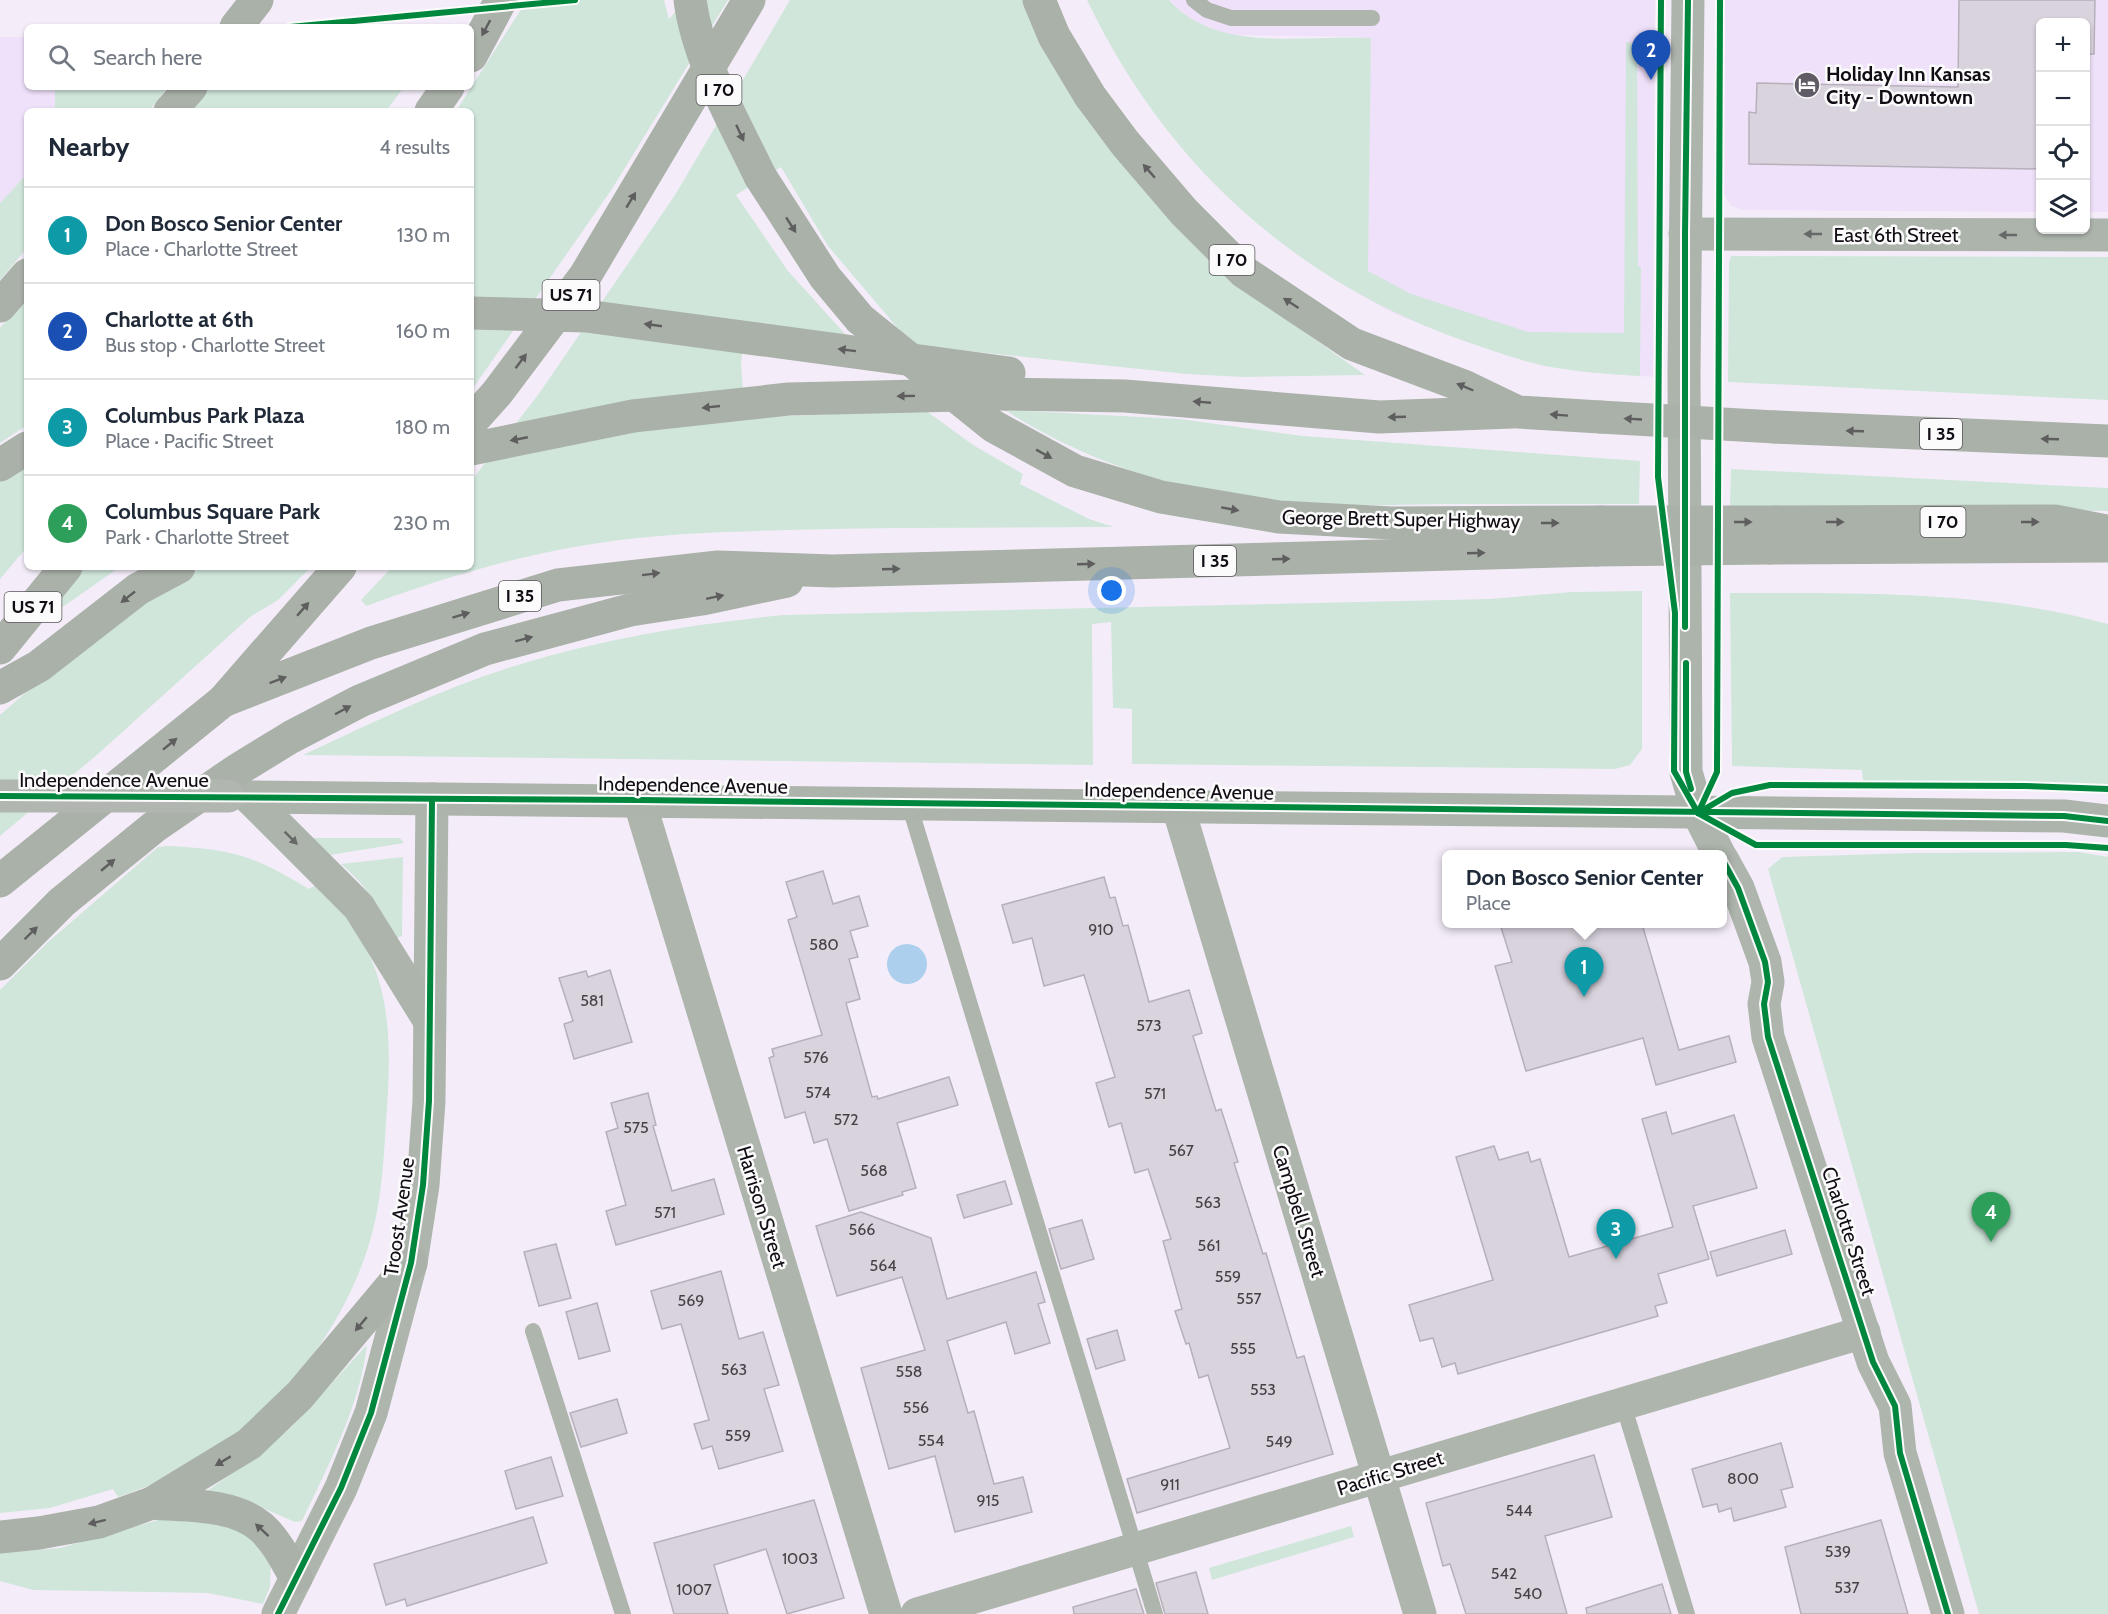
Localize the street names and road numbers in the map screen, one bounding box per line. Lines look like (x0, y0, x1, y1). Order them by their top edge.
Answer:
road number: I 70 (696, 75, 742, 105)
street label: East 6th Street (1833, 223, 1959, 247)
road number: I 70 (1210, 245, 1254, 275)
road number: US 71 (542, 280, 600, 310)
road number: I 35 (1920, 419, 1962, 449)
street label: George Brett Super Highway (1282, 505, 1520, 533)
road number: I 70 (1920, 507, 1966, 537)
road number: I 35 (1194, 546, 1236, 576)
road number: I 35 (499, 581, 541, 611)
road number: US 71 (4, 592, 62, 622)
street label: Independence Avenue (19, 768, 209, 792)
street label: Independence Avenue (598, 771, 788, 799)
street label: Independence Avenue (1084, 777, 1274, 805)
street label: Campbell Street (1267, 1142, 1331, 1280)
street label: Harrison Street (732, 1143, 792, 1271)
street label: Troost Avenue (379, 1156, 419, 1278)
street label: Charlotte Street (1817, 1164, 1881, 1299)
street label: Pacific Street (1334, 1445, 1446, 1501)

